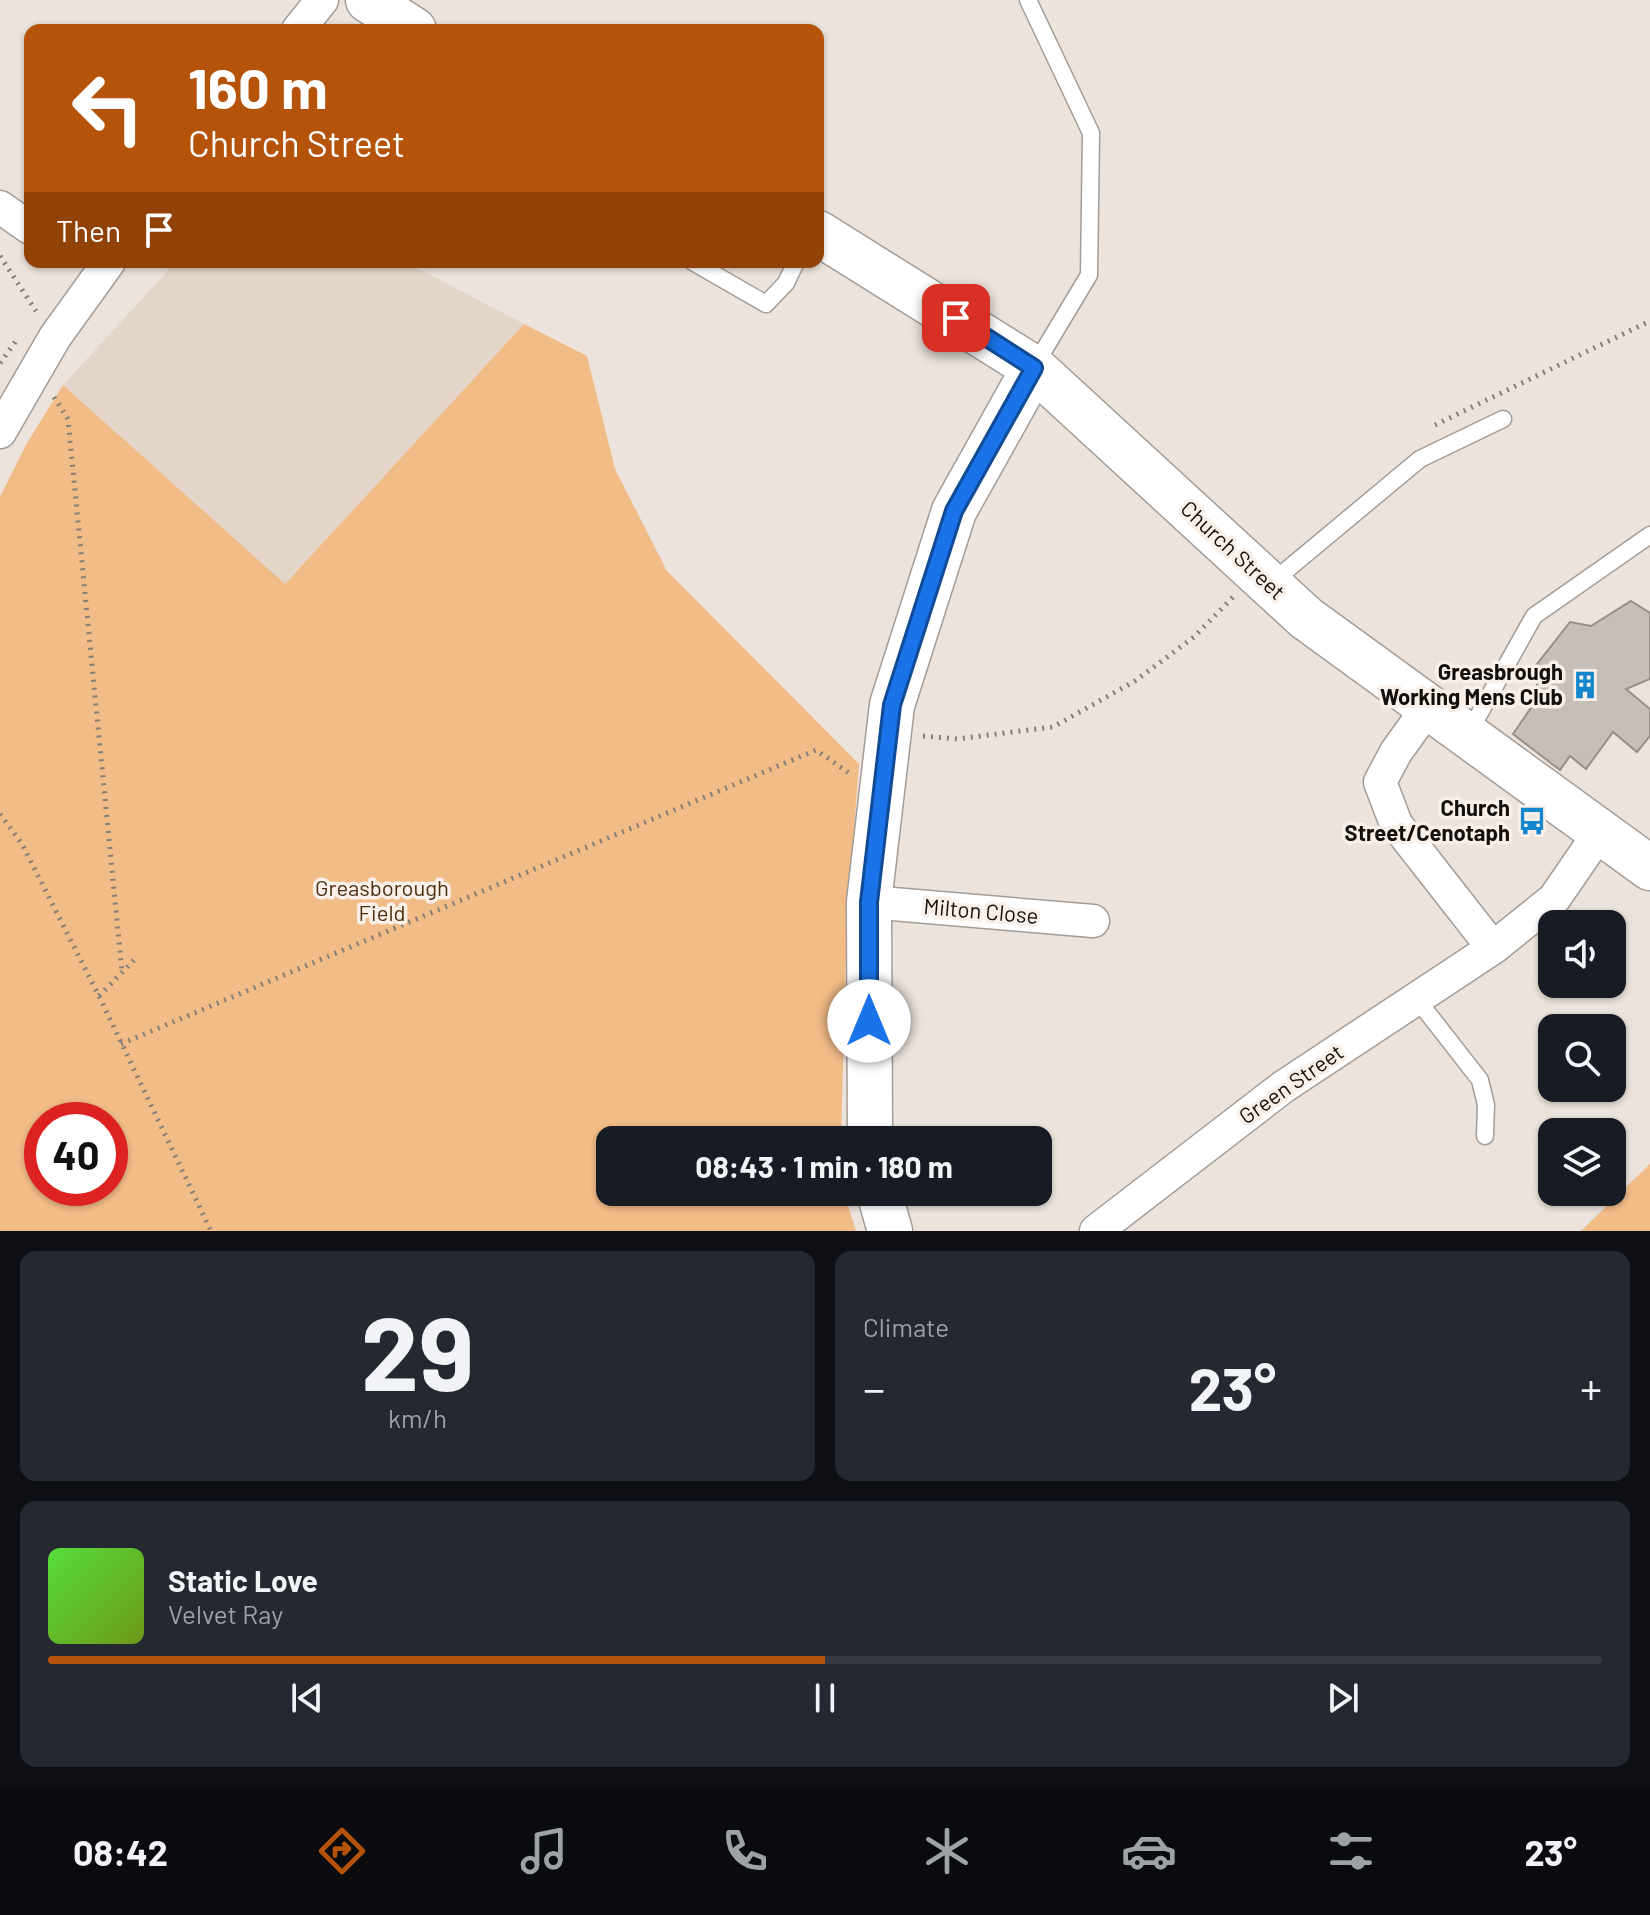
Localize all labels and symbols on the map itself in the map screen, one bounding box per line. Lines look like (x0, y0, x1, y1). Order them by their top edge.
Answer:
pin (922, 284, 990, 352)
street label: Church Street (1176, 495, 1291, 604)
place label: Greasbrough Working Mens Club (1380, 658, 1563, 709)
building icon: Greasbrough Working Mens Club (1570, 670, 1600, 700)
place label: Church Street/Cenotaph (1345, 794, 1510, 845)
bus stop icon: Church Street/Cenotaph (1517, 806, 1547, 836)
park label: Greasborough Field (315, 874, 449, 925)
street label: Milton Close (923, 892, 1040, 928)
position arrow (827, 979, 911, 1063)
street label: Green Street (1233, 1038, 1348, 1129)
speed limit sign: 40 (24, 1102, 128, 1206)

